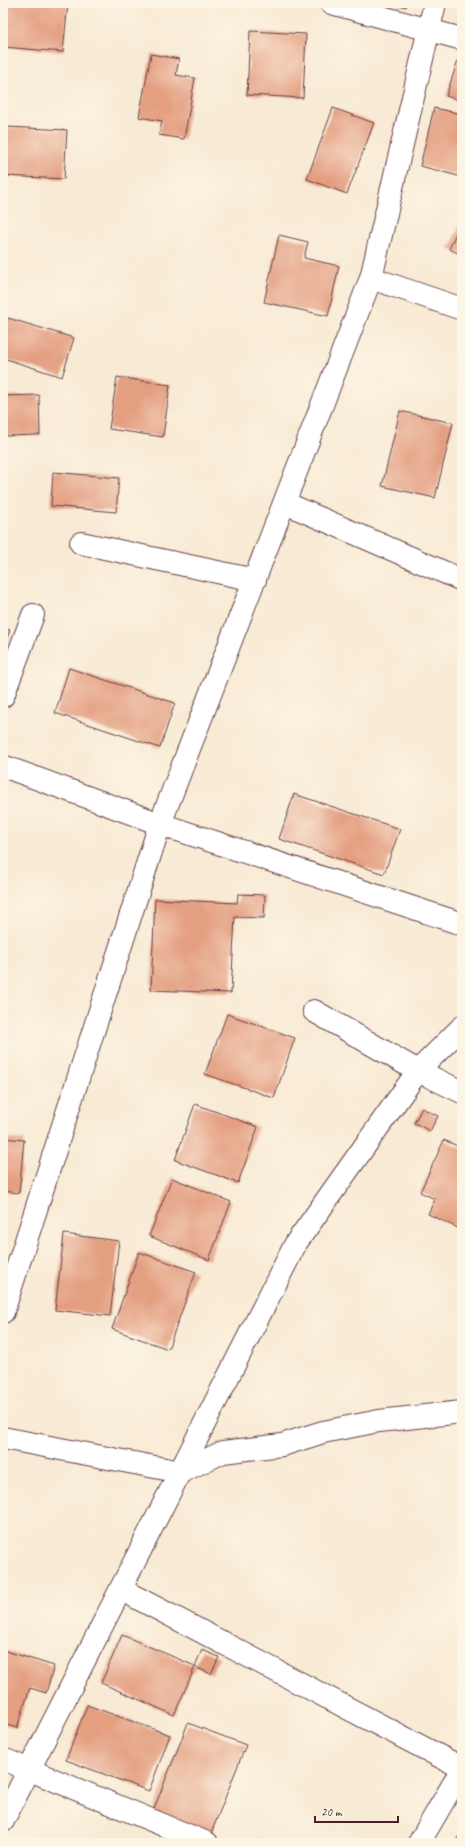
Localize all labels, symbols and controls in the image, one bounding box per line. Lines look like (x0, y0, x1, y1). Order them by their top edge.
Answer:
scale bar (315, 1798, 398, 1824)
text: 20 m (321, 1804, 343, 1820)

